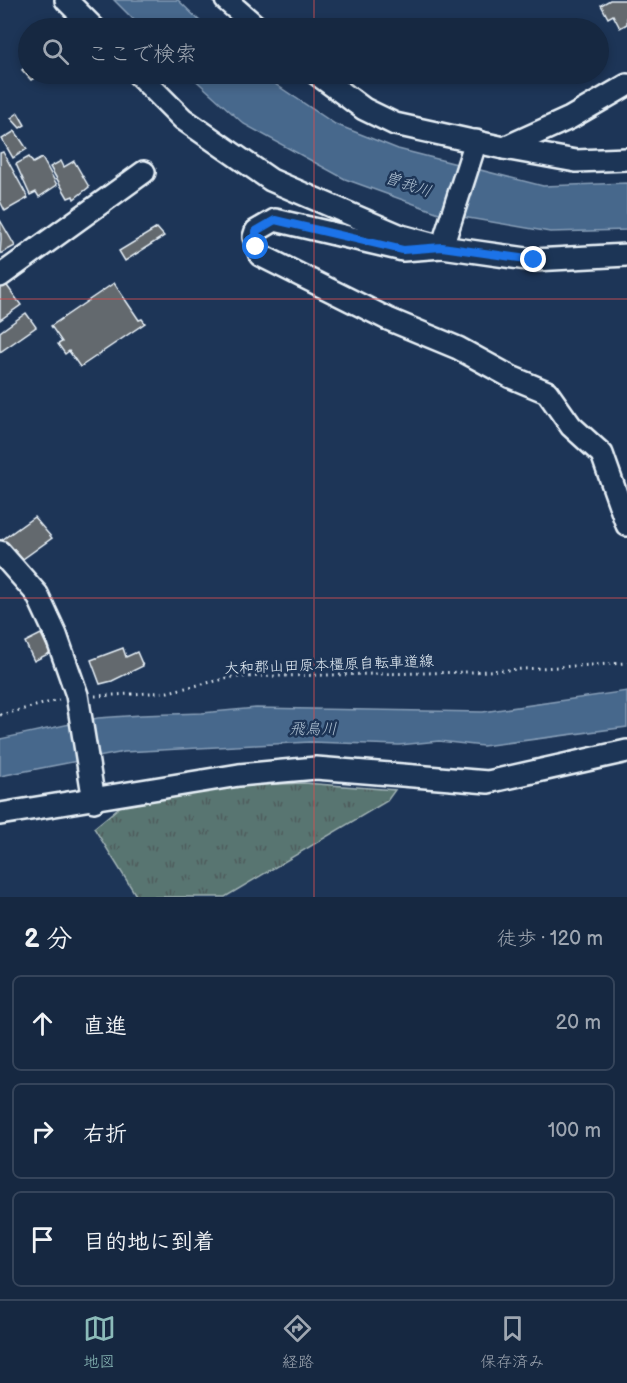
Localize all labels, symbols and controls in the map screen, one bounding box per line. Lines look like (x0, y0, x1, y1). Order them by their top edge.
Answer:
search box (18, 18, 609, 84)
icon: search (39, 35, 72, 68)
text: ここで検索 (87, 41, 197, 68)
water label: 曽我川 (382, 168, 434, 202)
route start (242, 233, 268, 259)
route end (520, 246, 546, 272)
street label: 大和郡山田原本橿原自転車道線 (224, 652, 434, 678)
water label: 飛鳥川 (289, 720, 337, 739)
text: 2 分 (24, 924, 73, 955)
text: 徒歩 · 120 m (497, 927, 603, 951)
icon: ahead (26, 1007, 59, 1040)
text: 20 m (556, 1011, 601, 1035)
text: 直進 (83, 1013, 127, 1040)
icon: right (26, 1115, 59, 1148)
text: 100 m (548, 1119, 601, 1143)
text: 右折 (83, 1121, 127, 1148)
icon: arrive (26, 1223, 59, 1256)
text: 目的地に到着 (83, 1229, 215, 1256)
tab: 地図 (83, 1312, 116, 1372)
tab: 経路 (281, 1312, 314, 1372)
tab: 保存済み (480, 1312, 544, 1372)

